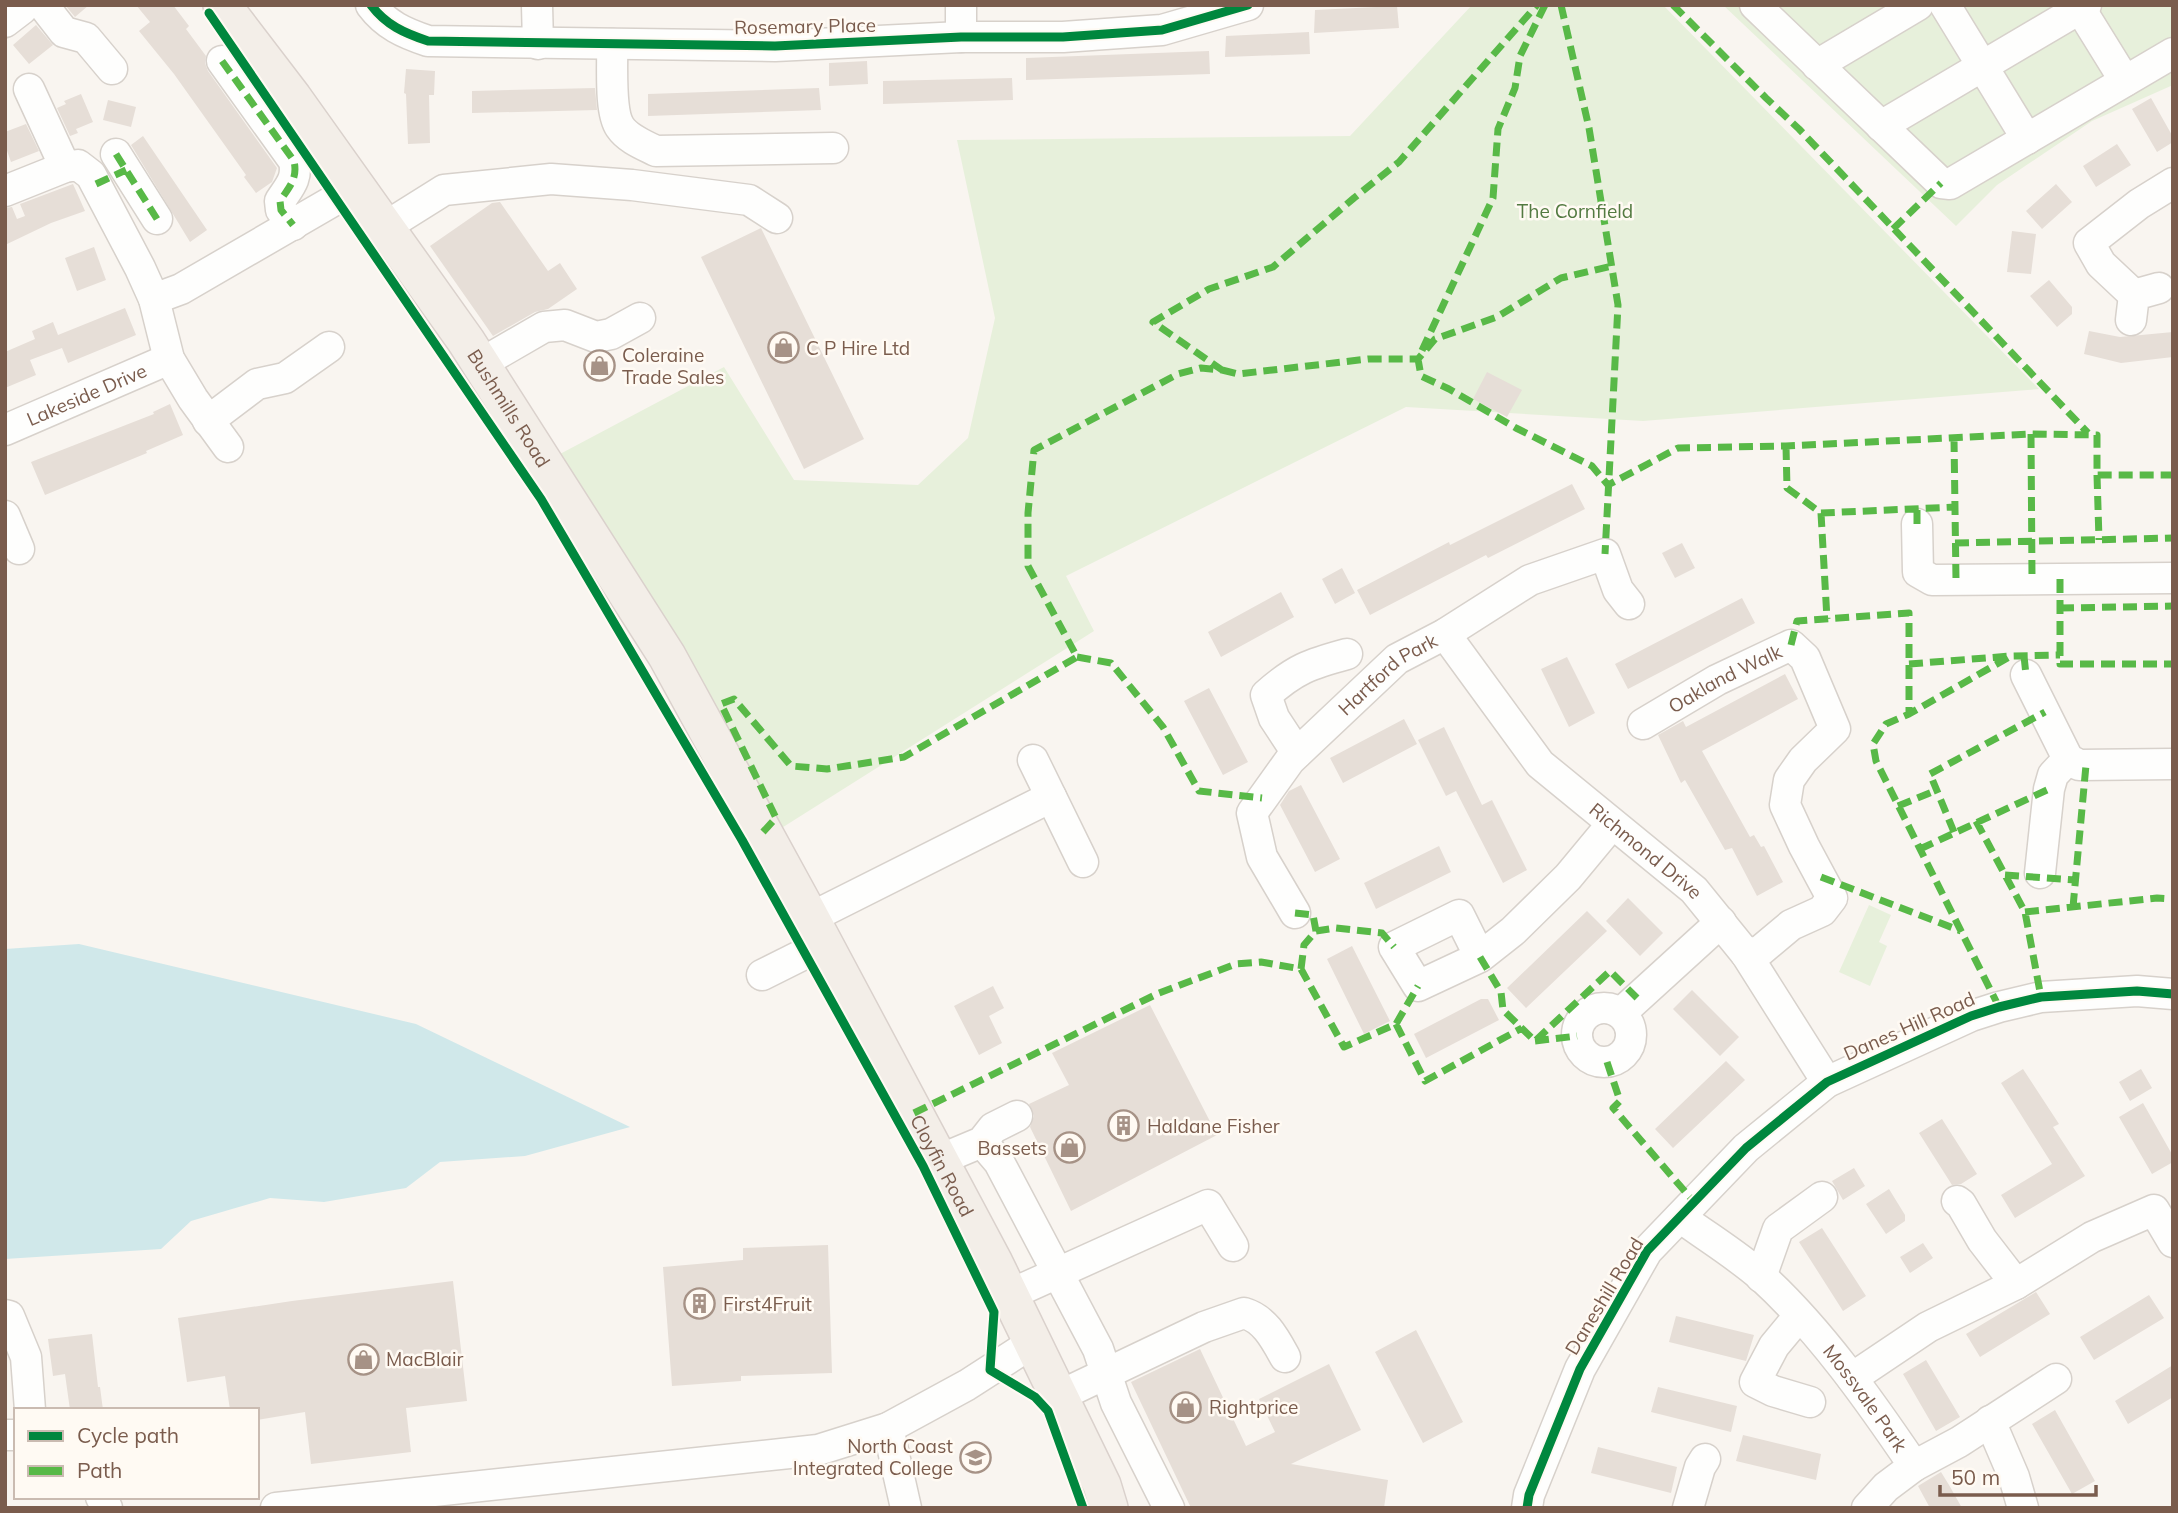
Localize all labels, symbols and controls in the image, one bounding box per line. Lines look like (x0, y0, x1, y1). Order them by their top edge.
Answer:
street label: Rosemary Place (734, 13, 876, 39)
park label: The Cornfield (1517, 199, 1633, 223)
shop icon: C P Hire Ltd (766, 331, 800, 365)
place label: C P Hire Ltd (806, 336, 910, 360)
place label: Coleraine Trade Sales (622, 343, 724, 389)
street label: Bushmills Road (462, 345, 556, 472)
shop icon: Coleraine Trade Sales (582, 349, 616, 383)
street label: Lakeside Drive (23, 358, 150, 431)
street label: Hartford Park (1333, 628, 1441, 720)
street label: Oakland Walk (1664, 639, 1786, 718)
street label: Richmond Drive (1585, 797, 1708, 903)
street label: Danes Hill Road (1840, 986, 1978, 1066)
building icon: Haldane Fisher (1107, 1109, 1141, 1143)
street label: Cloyfin Road (905, 1110, 979, 1221)
place label: Haldane Fisher (1147, 1114, 1280, 1138)
shop icon: Bassets (1053, 1131, 1087, 1165)
place label: Bassets (977, 1136, 1047, 1160)
street label: Daneshill Road (1560, 1233, 1648, 1359)
building icon: First4Fruit (683, 1287, 717, 1321)
place label: First4Fruit (723, 1292, 812, 1316)
street label: Mossvale Park (1818, 1339, 1913, 1456)
shop icon: MacBlair (346, 1342, 380, 1376)
place label: MacBlair (386, 1347, 463, 1371)
shop icon: Rightprice (1169, 1390, 1203, 1424)
place label: Rightprice (1209, 1395, 1298, 1419)
legend (14, 1408, 259, 1499)
text: Cycle path (77, 1422, 179, 1448)
place label: North Coast Integrated College (793, 1434, 953, 1480)
school or university icon: North Coast Integrated College (959, 1440, 993, 1474)
scale bar (1940, 1454, 2096, 1498)
text: Path (77, 1457, 122, 1483)
text: 50 m (1951, 1464, 2000, 1490)

